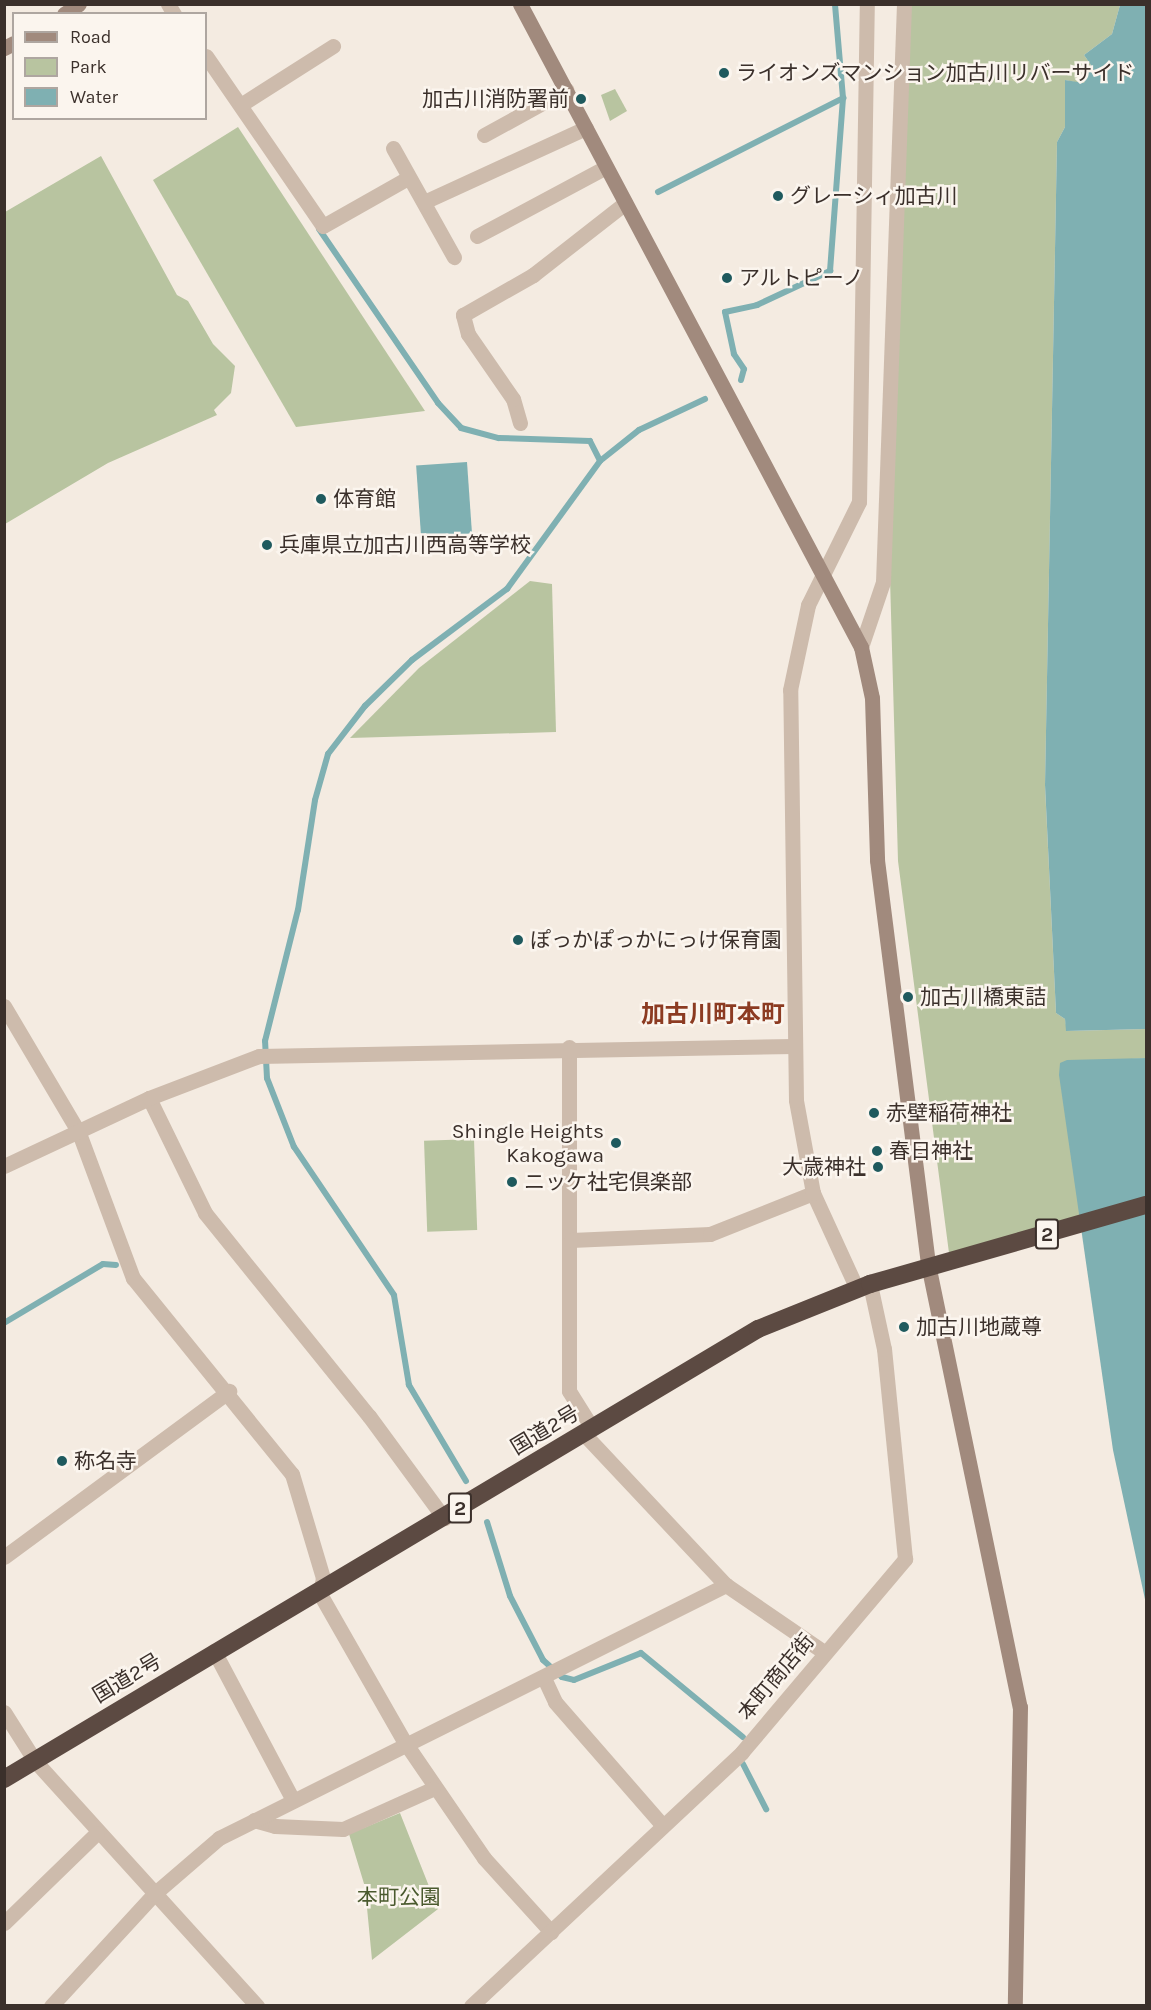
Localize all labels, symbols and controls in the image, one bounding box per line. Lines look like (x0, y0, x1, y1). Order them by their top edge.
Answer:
legend (12, 12, 207, 120)
text: Road (70, 26, 111, 48)
text: Park (70, 56, 107, 78)
place label: ライオンズマンション加古川リバーサイド (736, 60, 1135, 86)
marker: ライオンズマンション加古川リバーサイド (717, 66, 731, 80)
text: Water (70, 86, 118, 108)
place label: 加古川消防署前 (422, 86, 569, 112)
marker: 加古川消防署前 (574, 92, 588, 106)
place label: グレーシィ加古川 (790, 183, 958, 209)
marker: グレーシィ加古川 (771, 189, 785, 203)
place label: アルトピーノ (739, 265, 865, 291)
marker: アルトピーノ (720, 271, 734, 285)
place label: 体育館 (333, 486, 396, 512)
marker: 体育館 (314, 492, 328, 506)
place label: 兵庫県立加古川西高等学校 (279, 532, 531, 558)
marker: 兵庫県立加古川西高等学校 (260, 538, 274, 552)
place label: ぽっかぽっかにっけ保育園 (530, 927, 782, 953)
marker: ぽっかぽっかにっけ保育園 (511, 933, 525, 947)
place label: 加古川橋東詰 (920, 984, 1046, 1010)
marker: 加古川橋東詰 (901, 990, 915, 1004)
district label: 加古川町本町 (641, 1001, 785, 1029)
place label: 赤壁稲荷神社 (886, 1100, 1012, 1126)
marker: 赤壁稲荷神社 (867, 1106, 881, 1120)
place label: Shingle Heights Kakogawa (452, 1118, 604, 1168)
marker: Shingle Heights Kakogawa (609, 1136, 623, 1150)
place label: 春日神社 (889, 1138, 973, 1164)
marker: 春日神社 (870, 1144, 884, 1158)
place label: 大歳神社 (782, 1154, 866, 1180)
marker: 大歳神社 (871, 1160, 885, 1174)
place label: ニッケ社宅倶楽部 (524, 1169, 692, 1195)
marker: ニッケ社宅倶楽部 (505, 1175, 519, 1189)
road number: 2 (1034, 1217, 1060, 1251)
place label: 加古川地蔵尊 (916, 1314, 1042, 1340)
marker: 加古川地蔵尊 (897, 1320, 911, 1334)
street label: 国道2号 (506, 1400, 584, 1460)
place label: 称名寺 (74, 1448, 137, 1474)
marker: 称名寺 (55, 1454, 69, 1468)
road number: 2 (446, 1491, 474, 1525)
street label: 本町商店街 (733, 1629, 819, 1725)
street label: 国道2号 (88, 1648, 166, 1708)
park label: 本町公園 (357, 1884, 441, 1910)

